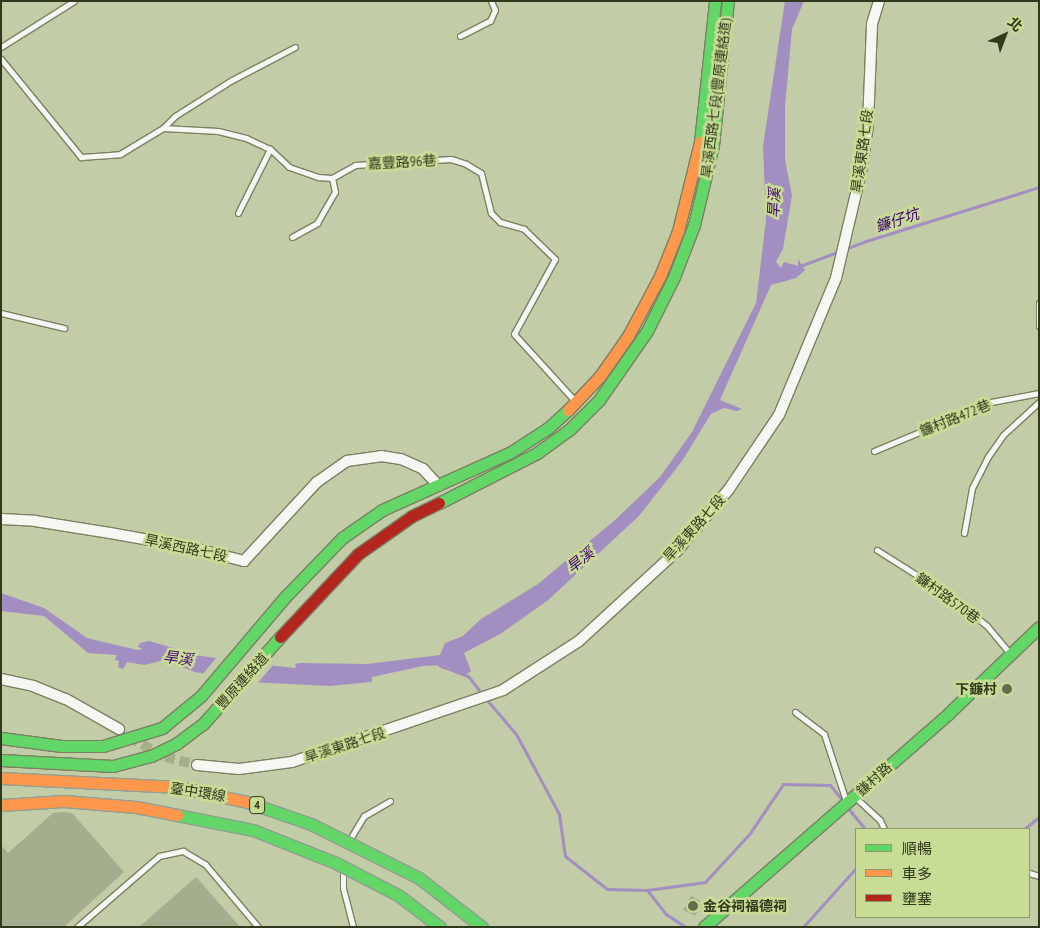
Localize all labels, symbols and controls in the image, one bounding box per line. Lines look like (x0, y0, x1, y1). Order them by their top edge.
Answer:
north arrow (980, 10, 1030, 60)
text: 北 (1004, 13, 1026, 35)
street label: 旱溪西路七段(豐原連絡道) (698, 17, 734, 179)
street label: 旱溪東路七段 (848, 108, 876, 194)
street label: 嘉豐路96巷 (367, 152, 437, 172)
water label: 旱溪 (764, 188, 784, 218)
water label: 鐮仔坑 (873, 204, 921, 236)
street label: 鐮村路472巷 (917, 396, 993, 440)
street label: 旱溪東路七段 (660, 491, 728, 565)
street label: 旱溪西路七段 (143, 531, 229, 565)
water label: 旱溪 (563, 544, 597, 576)
street label: 鐮村路570巷 (913, 569, 983, 627)
water label: 旱溪 (162, 647, 194, 669)
street label: 豐原連絡道 (212, 649, 272, 713)
place label: 下鐮村 (955, 681, 997, 697)
marker: 下鐮村 (1001, 683, 1013, 695)
street label: 旱溪東路七段 (302, 724, 388, 766)
street label: 鎌村路 (853, 759, 895, 799)
street label: 臺中環線 (169, 779, 227, 805)
road number: 4 (248, 796, 266, 814)
legend (855, 828, 1030, 918)
text: 順暢 (902, 839, 932, 858)
text: 車多 (902, 864, 932, 883)
text: 壅塞 (902, 889, 932, 908)
place label: 金谷祠福德祠 (703, 898, 787, 914)
marker: 金谷祠福德祠 (687, 900, 699, 912)

